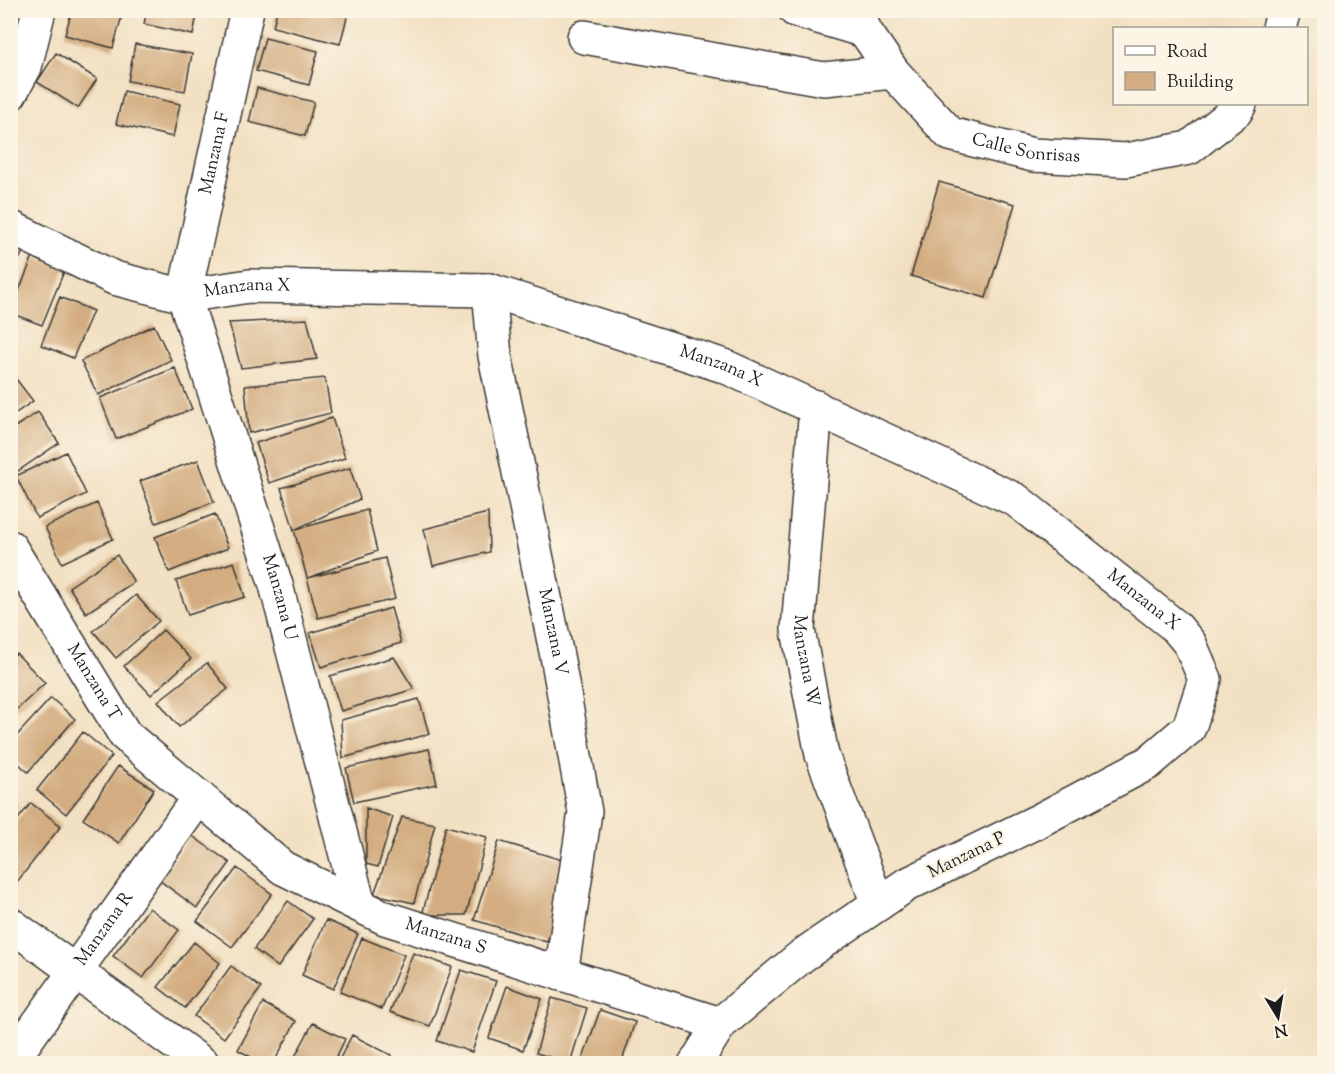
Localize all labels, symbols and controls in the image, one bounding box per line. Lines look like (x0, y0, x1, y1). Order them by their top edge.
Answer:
legend (1113, 27, 1308, 105)
text: Road (1167, 40, 1207, 66)
text: Building (1167, 70, 1233, 96)
street label: Manzana F (194, 110, 237, 197)
street label: Calle Sonrisas (969, 127, 1081, 171)
street label: Manzana X (202, 273, 291, 306)
street label: Manzana X (676, 339, 767, 395)
street label: Manzana U (254, 551, 303, 644)
street label: Manzana X (1101, 563, 1185, 638)
street label: Manzana V (530, 586, 573, 678)
street label: Manzana W (785, 614, 825, 709)
street label: Manzana T (59, 639, 127, 726)
street label: Manzana P (924, 826, 1010, 886)
street label: Manzana R (69, 887, 141, 972)
street label: Manzana S (401, 912, 490, 962)
north arrow (1248, 987, 1308, 1047)
text: N (1272, 1017, 1289, 1042)

